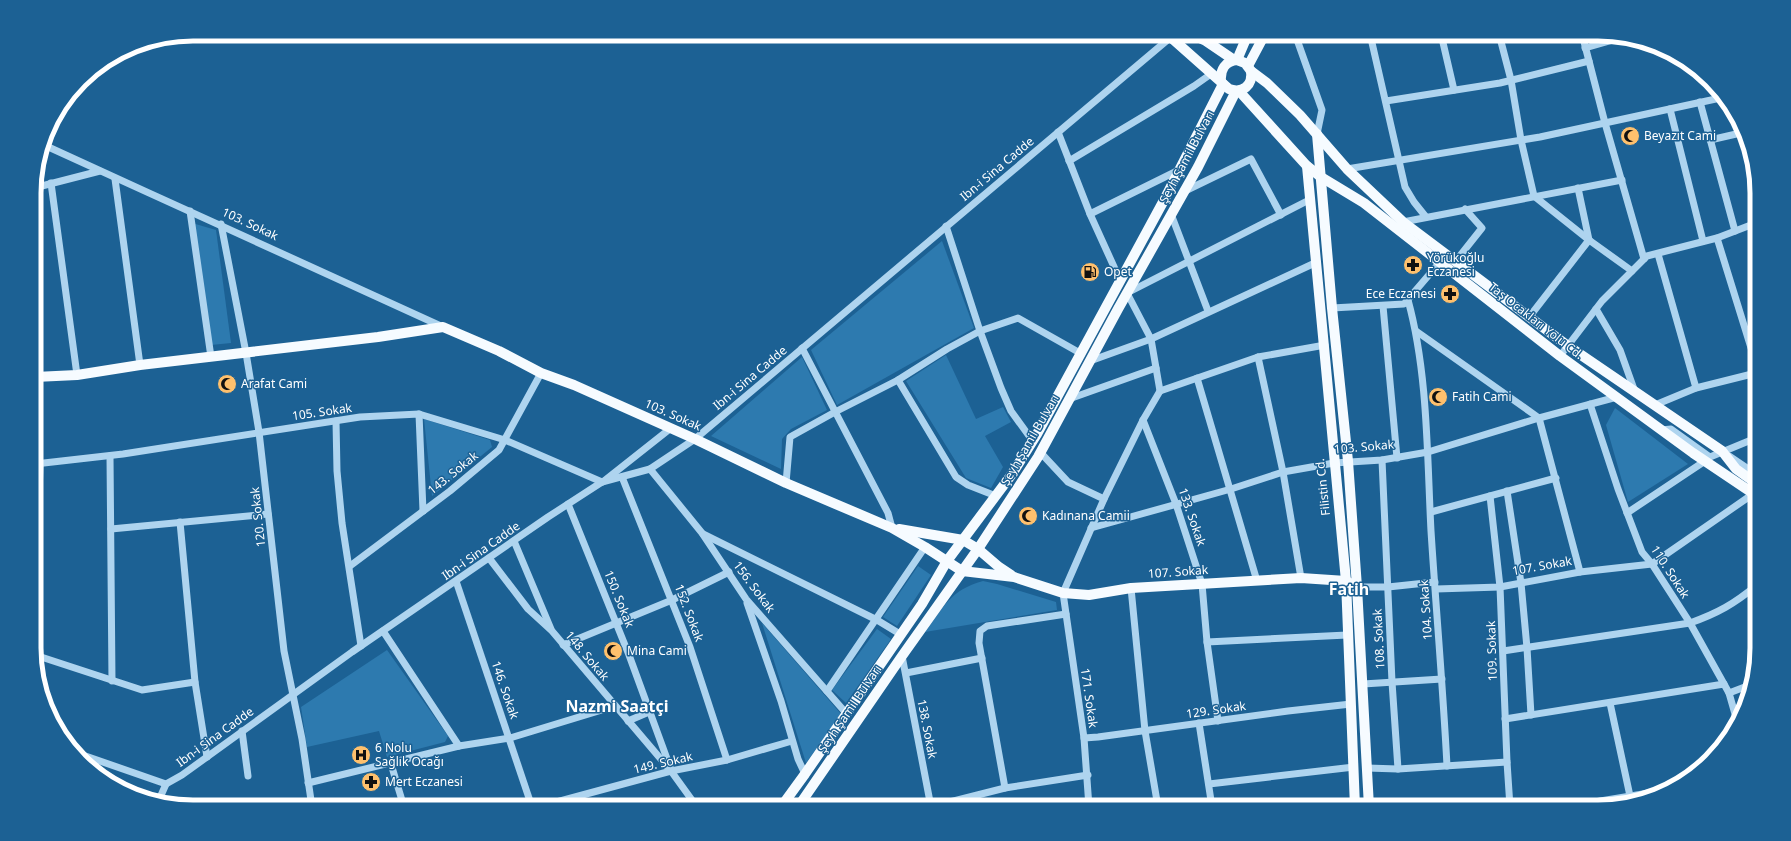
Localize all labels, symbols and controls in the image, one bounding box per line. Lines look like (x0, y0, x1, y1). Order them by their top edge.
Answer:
street label: Şeyh Şamil Bulvarı (1155, 107, 1218, 206)
mosque icon: Beyazıt Cami (1619, 125, 1641, 147)
place label: Beyazıt Cami (1644, 127, 1716, 144)
street label: Ibn-i Sina Cadde (956, 132, 1037, 205)
street label: 103. Sokak (219, 203, 282, 244)
place label: Yörükoğlu Eczanesi (1427, 249, 1484, 280)
pharmacy icon: Yörükoğlu Eczanesi (1402, 254, 1424, 276)
fuel station icon: Opet (1079, 261, 1101, 283)
place label: Opet (1104, 263, 1133, 280)
street label: Taş Ocakları Yolu Cd. (1485, 278, 1587, 363)
pharmacy icon: Ece Eczanesi (1439, 283, 1461, 305)
place label: Ece Eczanesi (1366, 285, 1436, 302)
street label: Ibn-i Sina Cadde (709, 341, 790, 414)
mosque icon: Arafat Cami (216, 373, 238, 395)
place label: Arafat Cami (241, 375, 307, 392)
mosque icon: Fatih Cami (1427, 386, 1449, 408)
place label: Fatih Cami (1452, 388, 1512, 405)
street label: Şeyh Şamil Bulvarı (996, 391, 1063, 489)
street label: 103. Sokak (642, 395, 705, 435)
street label: 105. Sokak (291, 399, 354, 424)
street label: 103. Sokak (1333, 435, 1395, 458)
street label: 143. Sokak (424, 447, 482, 498)
street label: Filistin Cd. (1311, 458, 1334, 516)
street label: 120. Sokak (246, 486, 269, 548)
street label: 133. Sokak (1175, 486, 1211, 549)
mosque icon: Kadınana Camii (1017, 505, 1039, 527)
place label: Kadınana Camii (1042, 507, 1130, 524)
street label: Ibn-i Sina Cadde (438, 517, 523, 584)
street label: 110. Sokak (1647, 542, 1694, 602)
street label: 107. Sokak (1511, 552, 1574, 579)
street label: 156. Sokak (729, 557, 780, 616)
street label: 107. Sokak (1147, 561, 1209, 582)
street label: 150. Sokak (600, 568, 639, 631)
district label: Fatih (1329, 578, 1369, 600)
street label: 104. Sokak (1415, 579, 1436, 641)
street label: 152. Sokak (671, 582, 708, 645)
street label: 108. Sokak (1368, 608, 1389, 670)
street label: 109. Sokak (1482, 620, 1501, 681)
street label: 148. Sokak (561, 627, 614, 685)
mosque icon: Mina Cami (602, 640, 624, 662)
place label: Mina Cami (627, 642, 687, 659)
street label: 146. Sokak (488, 659, 524, 722)
street label: Şeyh Şamil Bulvarı (814, 661, 885, 756)
street label: 171. Sokak (1077, 667, 1102, 730)
district label: Nazmi Saatçi (566, 695, 669, 717)
street label: 129. Sokak (1185, 697, 1248, 722)
street label: 138. Sokak (913, 698, 942, 761)
street label: Ibn-i Sina Cadde (173, 703, 257, 770)
place label: 6 Nolu Sağlık Ocağı (375, 739, 444, 770)
hospital icon: 6 Nolu Sağlık Ocağı (350, 744, 372, 766)
street label: 149. Sokak (632, 747, 695, 778)
pharmacy icon: Mert Eczanesi (360, 771, 382, 793)
place label: Mert Eczanesi (385, 773, 463, 790)

